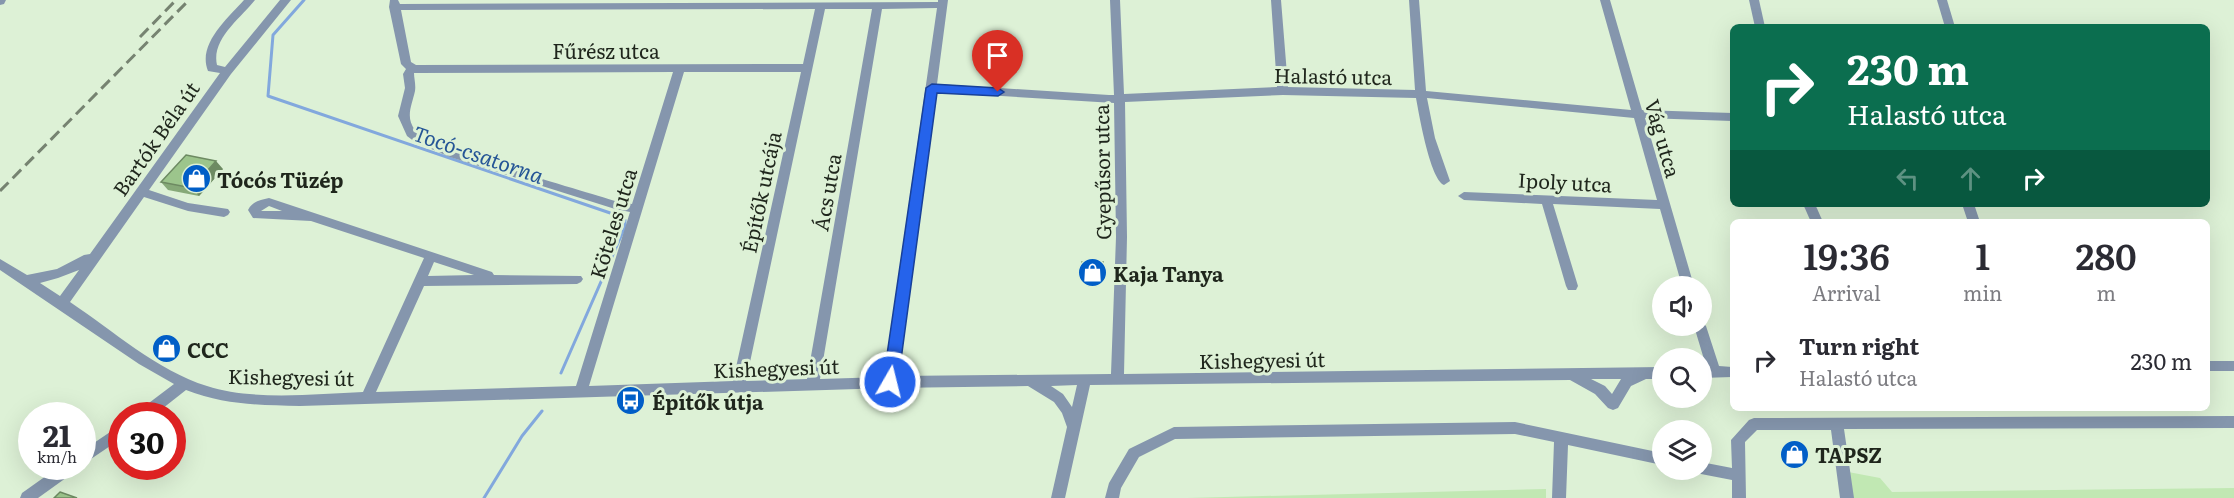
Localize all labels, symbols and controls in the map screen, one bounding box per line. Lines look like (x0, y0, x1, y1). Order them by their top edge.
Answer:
pin (972, 30, 1023, 92)
street label: Fűrész utca (552, 35, 660, 65)
text: 230 m (1847, 36, 1969, 98)
icon: arrive (981, 39, 1014, 72)
icon: right (1748, 48, 1826, 126)
street label: Halastó utca (1274, 59, 1393, 91)
street label: Bartók Béla út (104, 75, 206, 201)
text: Halastó utca (1847, 93, 2007, 133)
street label: Vág utca (1639, 95, 1690, 181)
street label: Gyepűsor utca (1085, 104, 1117, 240)
water label: Tocó-csatorna (410, 116, 548, 190)
street label: Építők utcája (732, 128, 788, 256)
street label: Ács utca (804, 151, 848, 233)
icon: left (1891, 162, 1924, 195)
icon: ahead (1954, 162, 1987, 195)
icon: right (2017, 162, 2050, 195)
shop icon: Tócós Tüzép (180, 163, 212, 195)
place label: Tócós Tüzép (217, 164, 344, 194)
street label: Köteles utca (581, 164, 643, 282)
street label: Ipoly utca (1517, 164, 1613, 198)
text: 19:36 (1803, 228, 1890, 281)
text: 1 (1975, 228, 1990, 281)
text: 280 (2076, 228, 2137, 281)
shop icon: Kaja Tanya (1076, 257, 1108, 289)
place label: Kaja Tanya (1113, 258, 1224, 288)
map controls (1652, 276, 1712, 480)
button: sound (1652, 276, 1712, 336)
text: Arrival (1812, 277, 1881, 307)
text: min (1963, 277, 2002, 307)
text: m (2096, 277, 2116, 307)
text: Turn right (1799, 329, 1919, 362)
shop icon: CCC (150, 333, 182, 365)
place label: CCC (187, 334, 229, 364)
street label: Kishegyesi út (1199, 343, 1325, 375)
icon: right (1748, 344, 1781, 377)
text: 230 m (2130, 344, 2192, 377)
button: search (1652, 348, 1712, 408)
street label: Kishegyesi út (712, 350, 840, 384)
position arrow (858, 350, 922, 414)
street label: Kishegyesi út (228, 360, 354, 392)
text: Halastó utca (1799, 362, 1917, 392)
bus stop icon: Építők útja (615, 385, 647, 417)
place label: Építők útja (652, 386, 764, 416)
speed limit sign: 30 (108, 402, 186, 480)
text: 21 (43, 412, 71, 456)
button: layers (1652, 420, 1712, 480)
shop icon: TAPSZ (1778, 438, 1810, 470)
place label: TAPSZ (1815, 439, 1882, 469)
text: km/h (37, 445, 77, 468)

